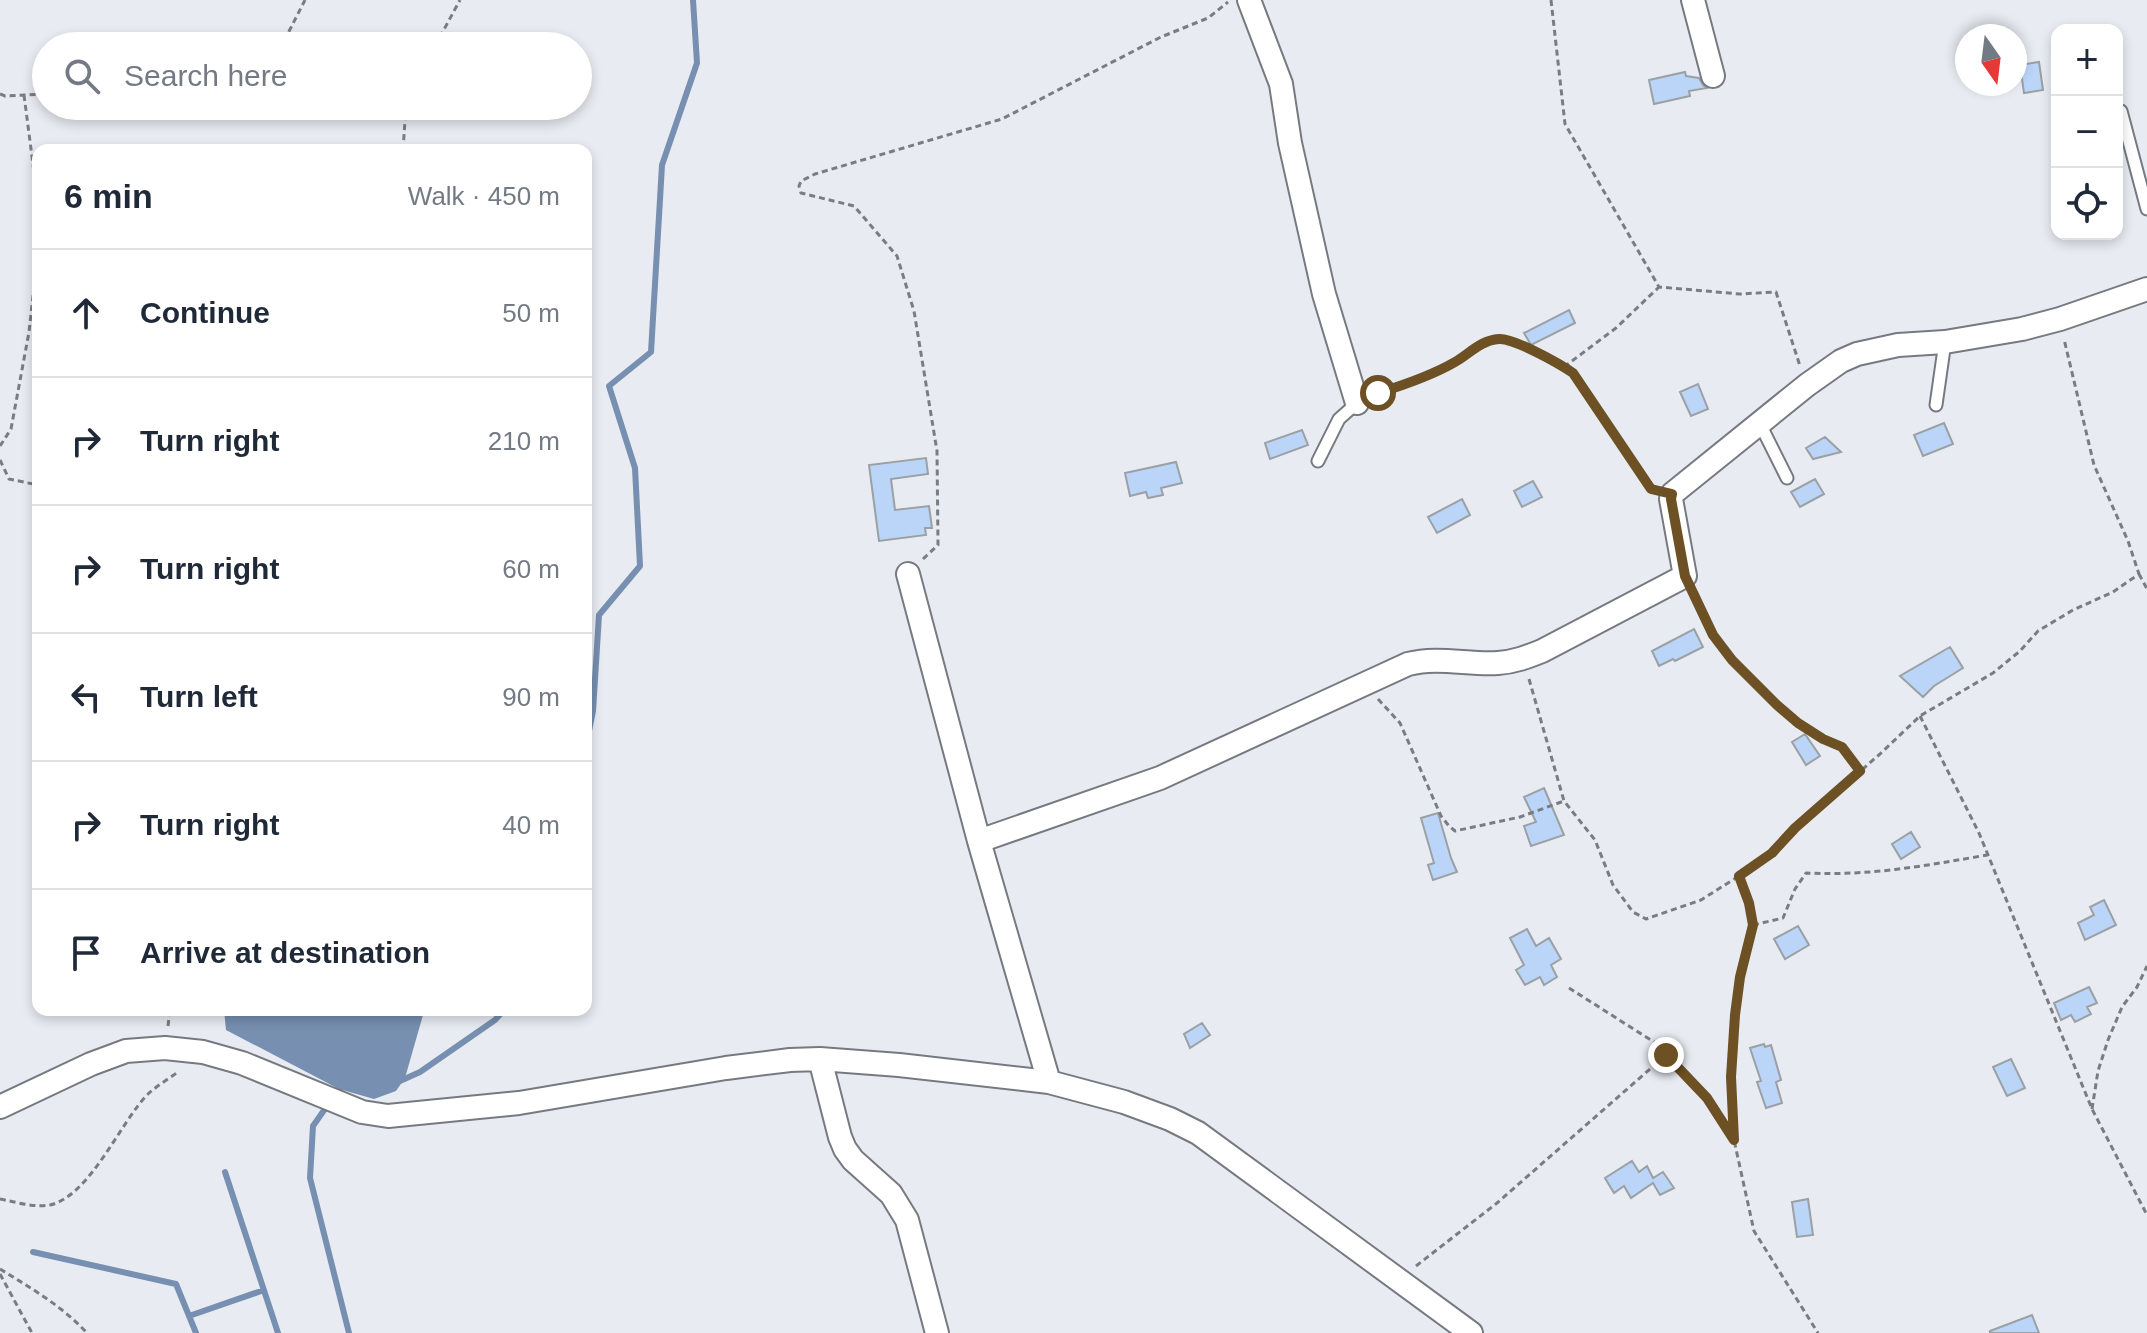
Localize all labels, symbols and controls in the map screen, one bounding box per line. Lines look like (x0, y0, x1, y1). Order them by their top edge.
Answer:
north arrow (1955, 24, 2027, 96)
map controls (2051, 24, 2123, 240)
button: + (2051, 24, 2123, 96)
search box (32, 32, 592, 120)
icon: search (60, 54, 104, 98)
text: Search here (124, 59, 287, 92)
button: − (2051, 96, 2123, 168)
button: locate (2051, 168, 2123, 240)
text: 6 min (64, 177, 153, 215)
text: Walk · 450 m (408, 181, 560, 211)
icon: ahead (64, 291, 108, 335)
text: Continue (140, 296, 270, 329)
text: 50 m (502, 298, 560, 328)
route start (1360, 375, 1396, 411)
icon: right (64, 419, 108, 463)
text: Turn right (140, 424, 279, 457)
text: 210 m (488, 426, 560, 456)
icon: right (64, 547, 108, 591)
text: Turn right (140, 552, 279, 585)
text: 60 m (502, 554, 560, 584)
icon: left (64, 675, 108, 719)
text: Turn left (140, 680, 258, 713)
text: 90 m (502, 682, 560, 712)
icon: right (64, 803, 108, 847)
text: Turn right (140, 808, 279, 841)
text: 40 m (502, 810, 560, 840)
icon: arrive (64, 931, 108, 975)
text: Arrive at destination (140, 936, 430, 969)
route end (1648, 1037, 1684, 1073)

